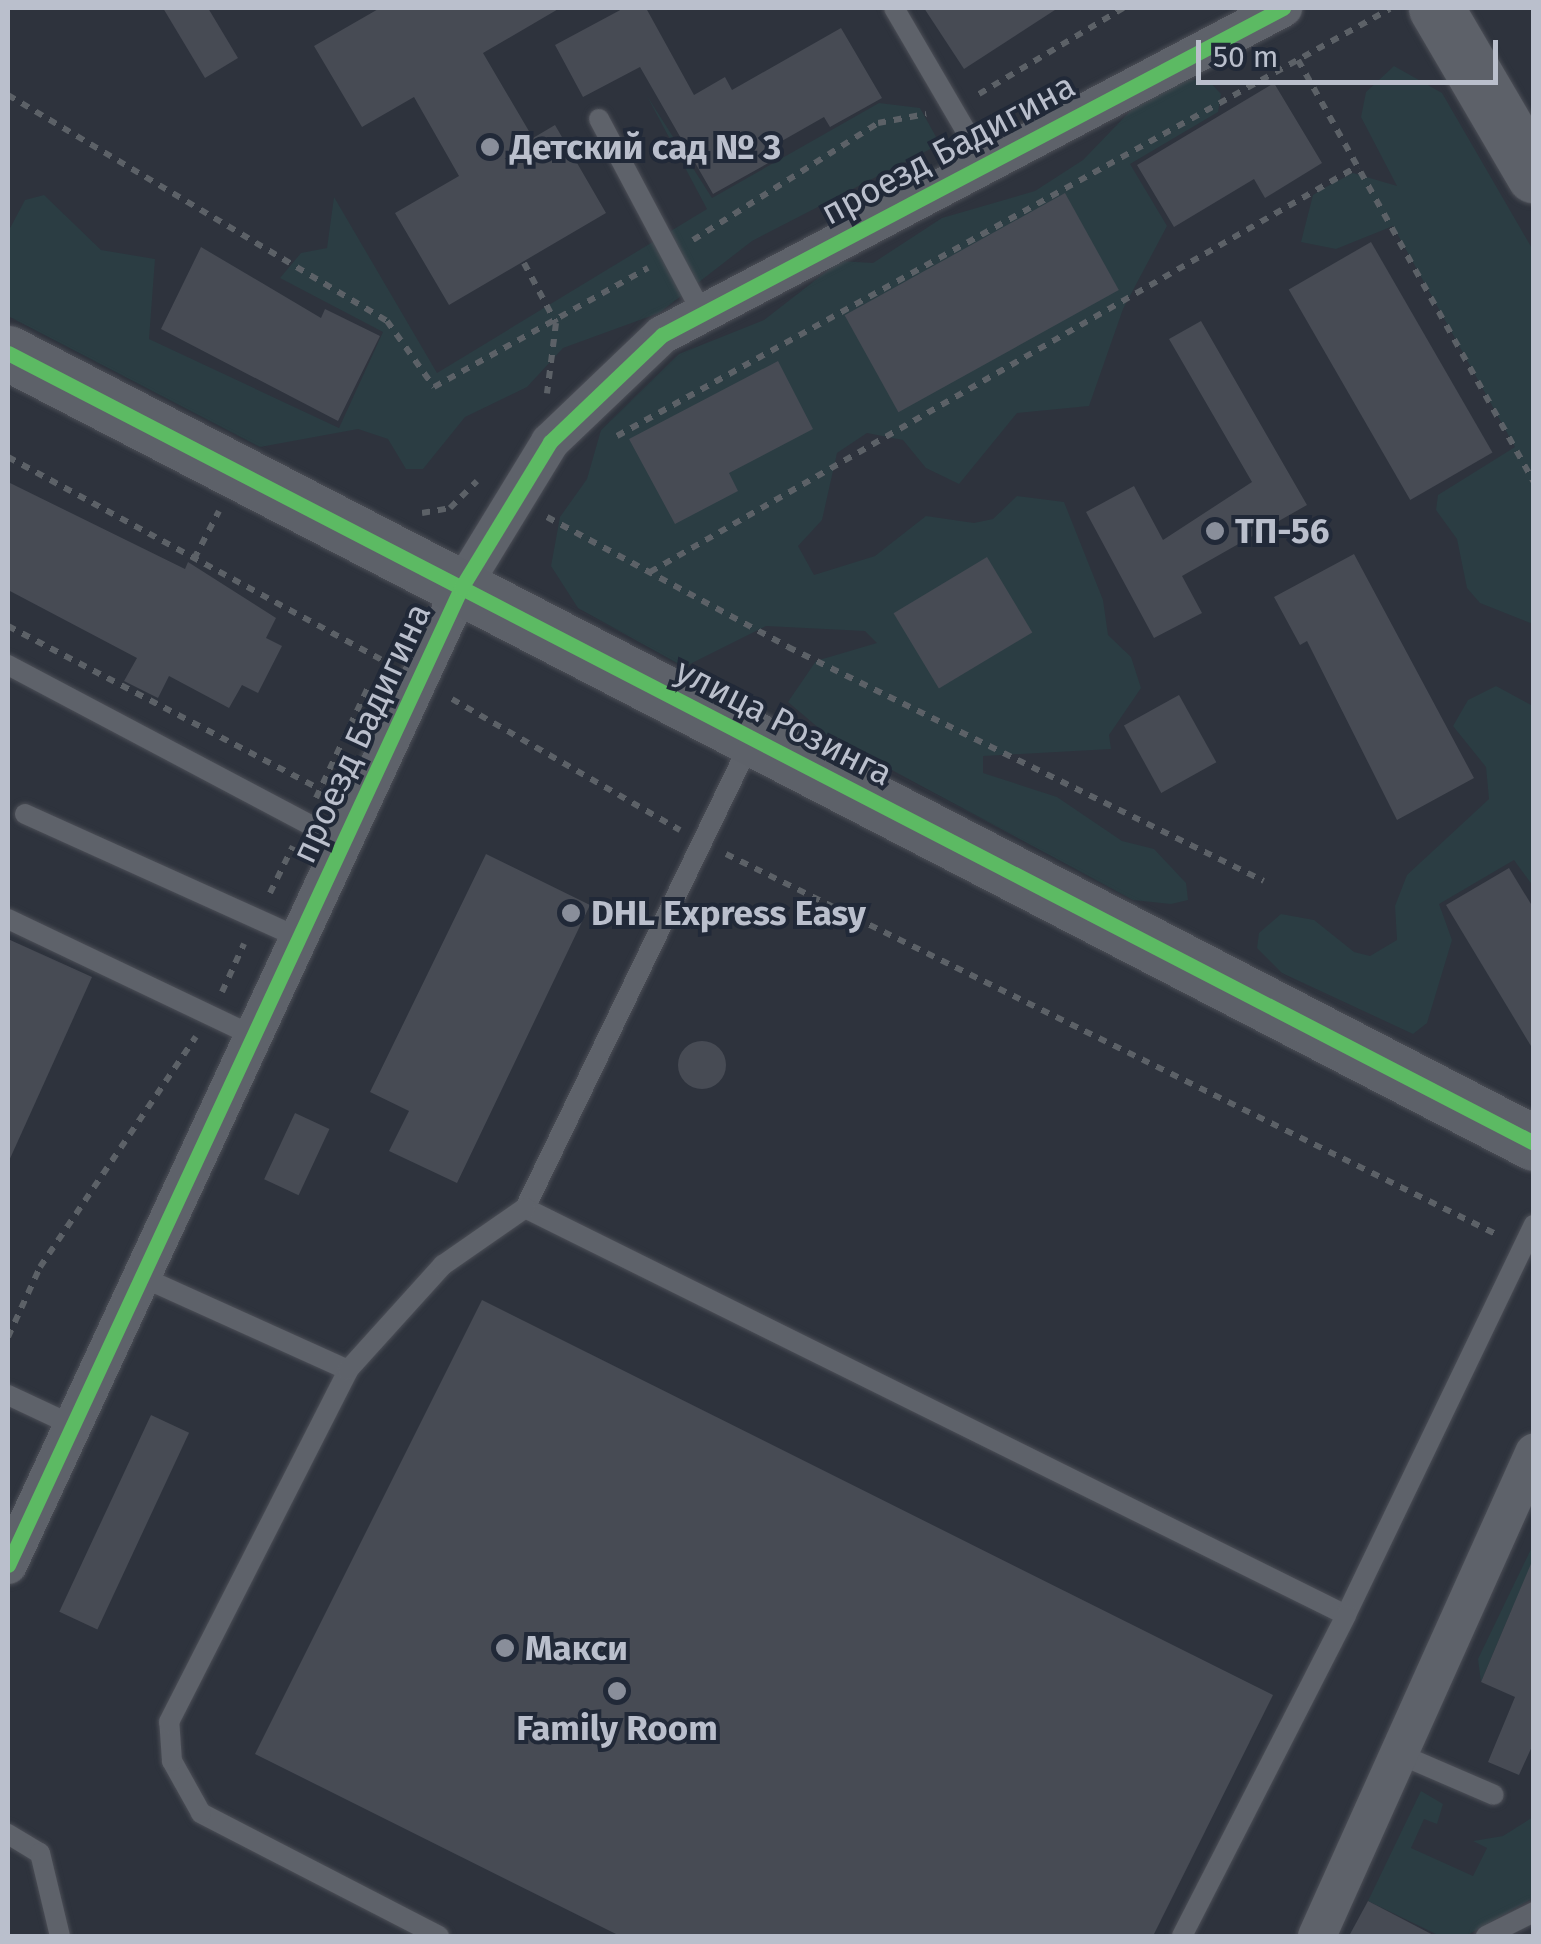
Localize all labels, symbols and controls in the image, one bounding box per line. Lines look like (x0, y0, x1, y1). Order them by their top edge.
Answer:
scale bar (1201, 20, 1504, 82)
text: 50 m (1213, 39, 1278, 75)
street label: проезд Бадигина (814, 64, 1082, 234)
place label: Детский сад № 3 (510, 126, 781, 168)
marker: Детский сад № 3 (479, 136, 501, 158)
place label: ТП-56 (1235, 510, 1330, 552)
marker: ТП-56 (1204, 520, 1226, 542)
street label: проезд Бадигина (282, 596, 440, 870)
street label: улица Розинга (669, 649, 899, 795)
place label: DHL Express Easy (591, 892, 866, 934)
marker: DHL Express Easy (560, 902, 582, 924)
place label: Макси (525, 1627, 628, 1669)
marker: Макси (494, 1637, 516, 1659)
marker: Family Room (606, 1680, 628, 1702)
place label: Family Room (516, 1707, 718, 1749)

